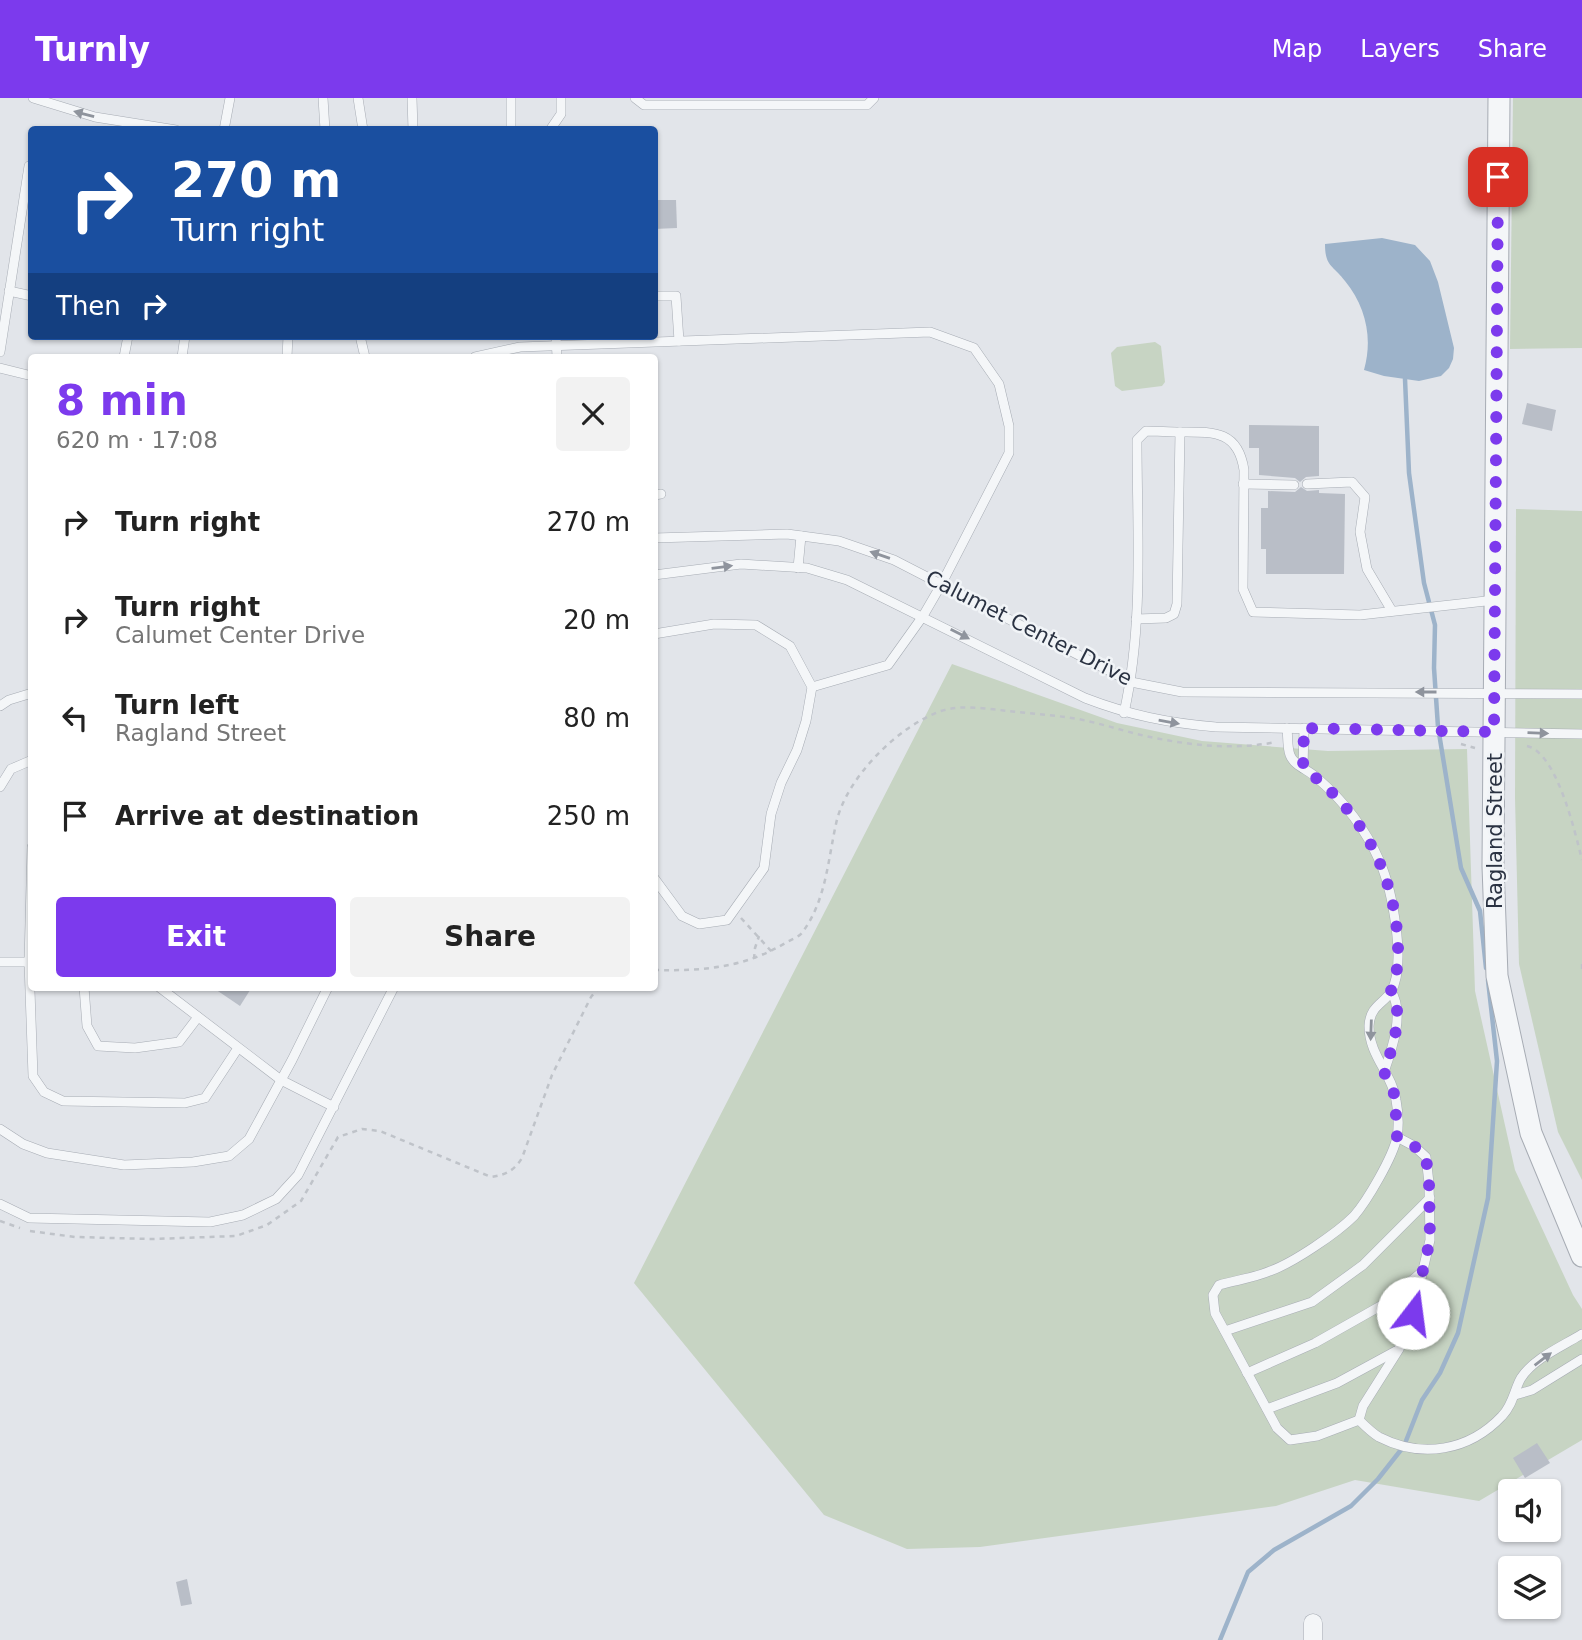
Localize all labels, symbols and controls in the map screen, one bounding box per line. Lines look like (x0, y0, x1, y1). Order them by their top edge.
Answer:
text: Turnly (35, 30, 150, 69)
text: Map (1272, 35, 1322, 63)
text: Layers (1360, 35, 1440, 63)
text: Share (1478, 35, 1547, 63)
one-way arrow (74, 108, 95, 118)
pin (1468, 147, 1528, 207)
text: 270 m (171, 152, 341, 209)
icon: right (56, 154, 147, 245)
icon: arrive (1479, 158, 1517, 196)
text: Turn right (171, 211, 324, 249)
icon: right (135, 287, 173, 325)
text: Then (56, 291, 121, 321)
text: 8 min (56, 376, 188, 425)
button: close (556, 377, 630, 451)
text: 620 m · 17:08 (56, 427, 218, 453)
icon: right (56, 503, 94, 541)
text: Turn right (115, 507, 260, 537)
text: 270 m (547, 507, 630, 537)
one-way arrow (869, 549, 890, 560)
one-way arrow (711, 561, 733, 572)
street label: Calumet Center Drive (922, 565, 1136, 691)
text: Turn right (115, 592, 260, 622)
icon: right (56, 601, 94, 639)
text: 20 m (563, 605, 630, 635)
text: Calumet Center Drive (115, 622, 365, 648)
one-way arrow (950, 629, 970, 640)
one-way arrow (1415, 686, 1437, 698)
text: Turn left (115, 690, 239, 720)
icon: left (56, 699, 94, 737)
text: 80 m (563, 703, 630, 733)
one-way arrow (1158, 717, 1180, 728)
text: Ragland Street (115, 720, 286, 746)
one-way arrow (1527, 728, 1549, 739)
street label: Ragland Street (1483, 753, 1507, 909)
icon: arrive (56, 797, 94, 835)
text: Arrive at destination (115, 801, 419, 831)
text: 250 m (547, 801, 630, 831)
button: Exit (56, 897, 336, 977)
button: Share (350, 897, 630, 977)
one-way arrow (1366, 1019, 1377, 1041)
position arrow (1376, 1276, 1450, 1350)
one-way arrow (1533, 1352, 1551, 1367)
map controls (1498, 1479, 1561, 1619)
button: sound (1498, 1479, 1561, 1542)
button: layers (1498, 1556, 1561, 1619)

